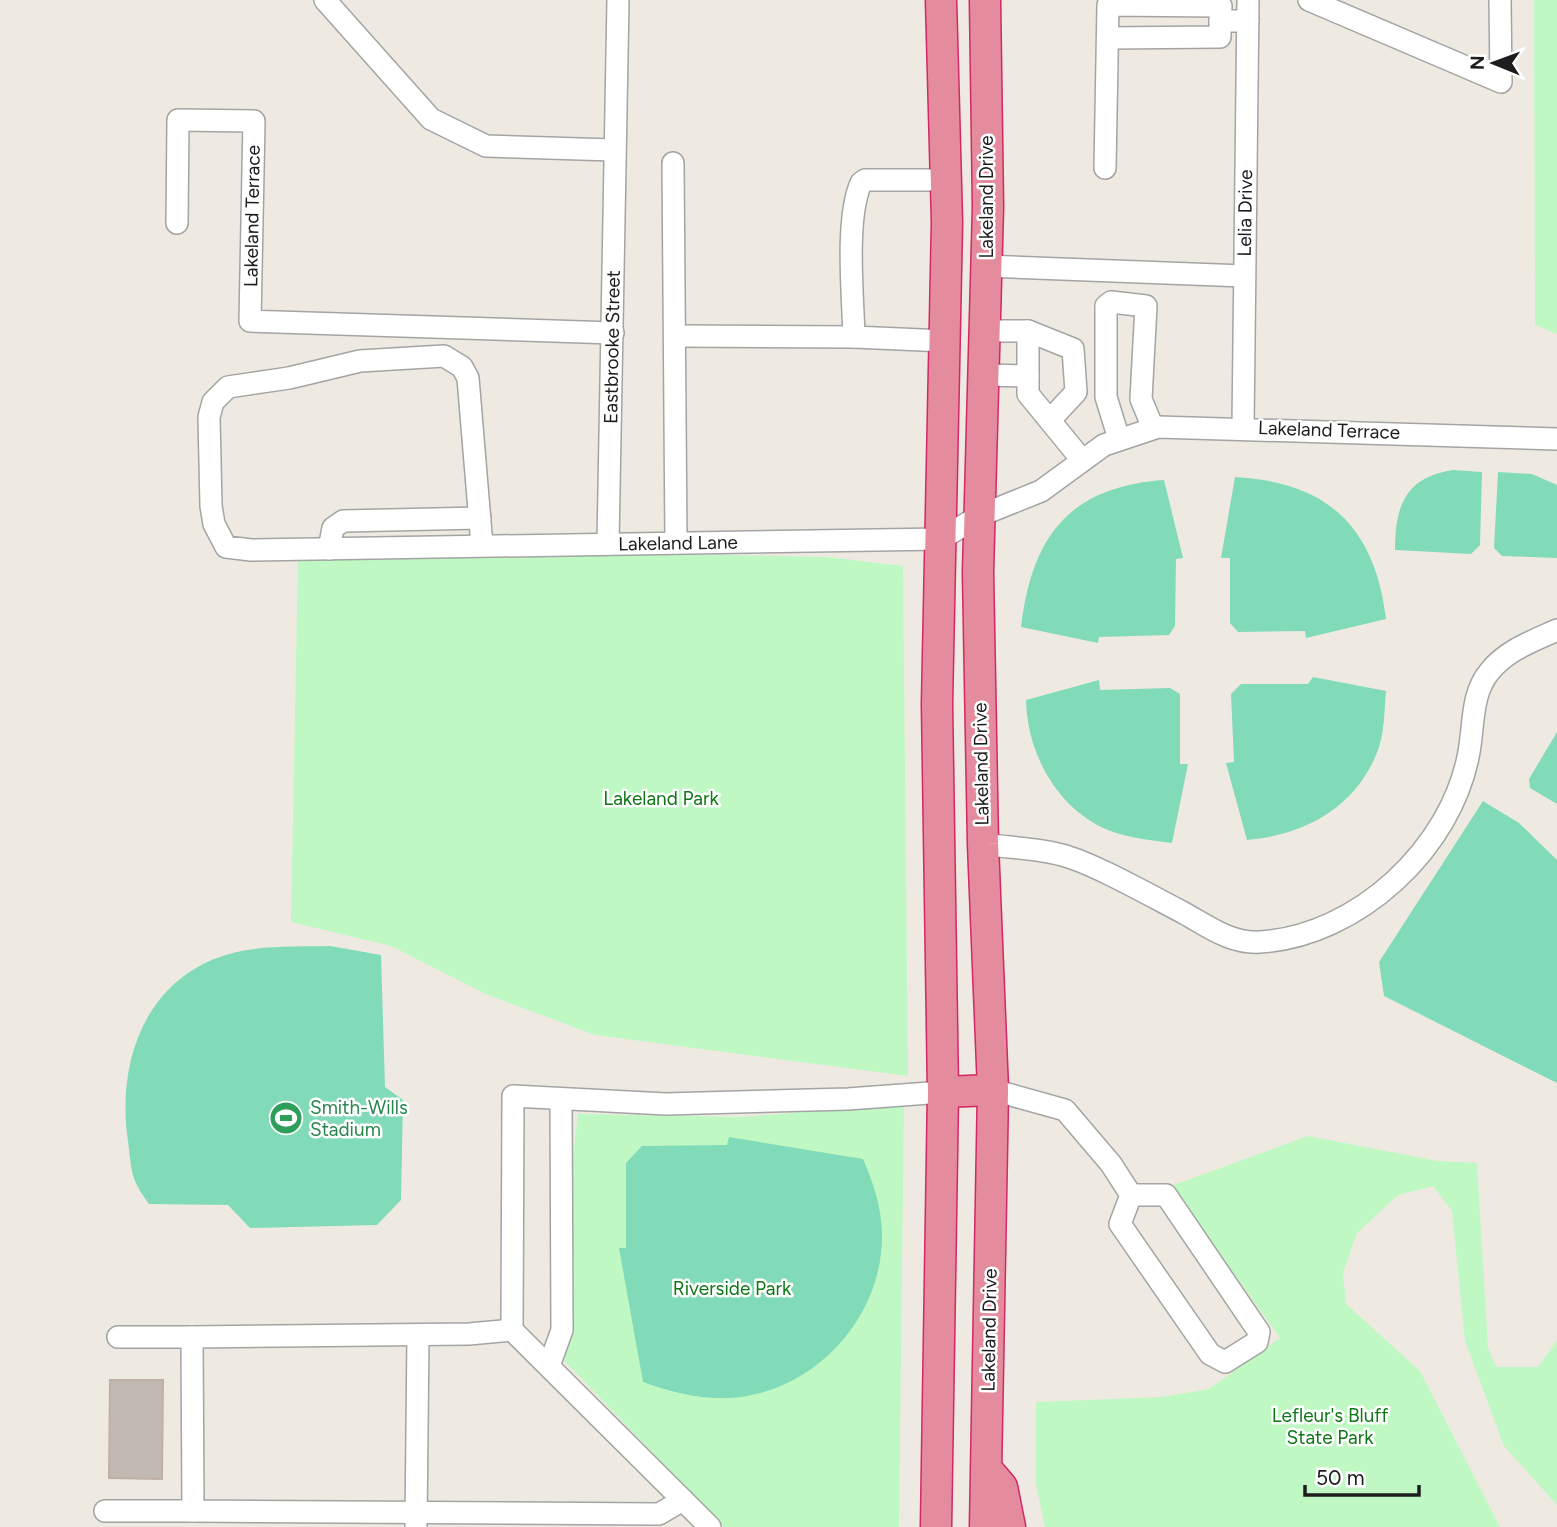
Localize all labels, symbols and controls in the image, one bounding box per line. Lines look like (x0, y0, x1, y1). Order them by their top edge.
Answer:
north arrow (1459, 28, 1529, 98)
text: N (1466, 55, 1489, 70)
street label: Lakeland Drive (975, 135, 998, 259)
street label: Lakeland Terrace (239, 145, 265, 287)
street label: Lelia Drive (1233, 169, 1257, 257)
street label: Eastbrooke Street (599, 270, 625, 424)
street label: Lakeland Terrace (1258, 416, 1400, 444)
street label: Lakeland Lane (618, 530, 738, 556)
street label: Lakeland Drive (968, 702, 994, 826)
park label: Lakeland Park (603, 787, 719, 810)
place label: Smith-Wills Stadium (310, 1096, 408, 1141)
sports icon: Smith-Wills Stadium (267, 1099, 305, 1137)
street label: Lakeland Drive (976, 1268, 1002, 1392)
park label: Riverside Park (673, 1277, 792, 1300)
park label: Lefleur's Bluff State Park (1272, 1404, 1388, 1449)
scale bar (1305, 1454, 1419, 1498)
text: 50 m (1316, 1465, 1365, 1490)

